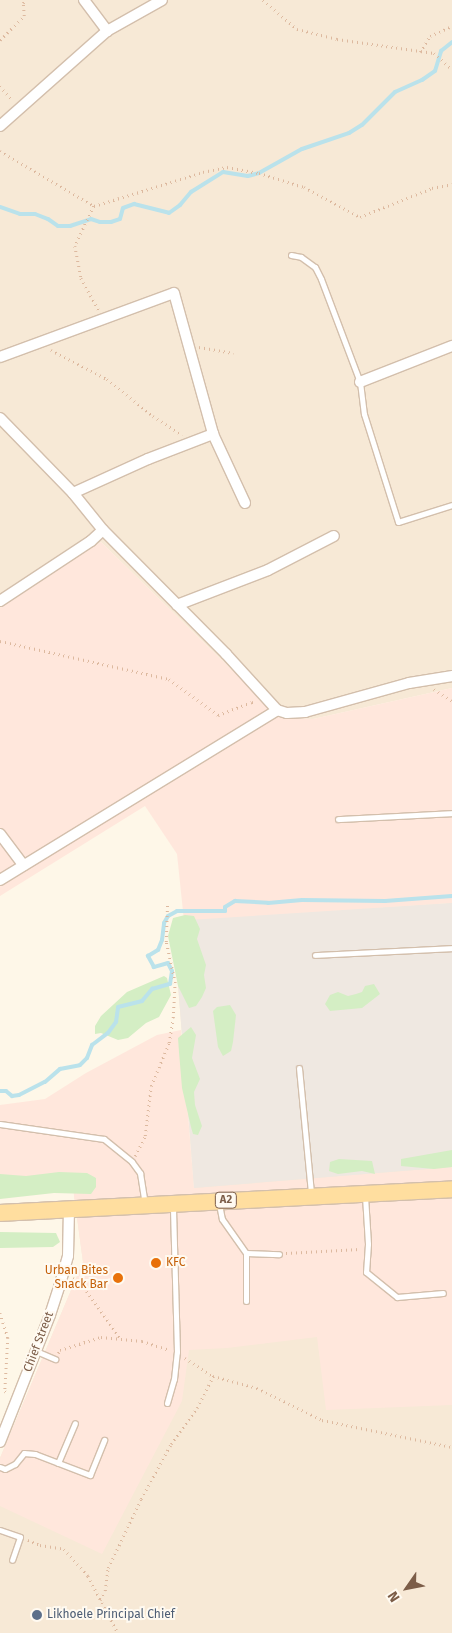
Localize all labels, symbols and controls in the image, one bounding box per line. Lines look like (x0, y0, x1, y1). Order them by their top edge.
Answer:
road number: A2 (215, 1192, 237, 1208)
place label: KFC (166, 1256, 185, 1270)
marker: KFC (150, 1257, 162, 1269)
place label: Urban Bites Snack Bar (45, 1264, 108, 1292)
marker: Urban Bites Snack Bar (112, 1272, 124, 1284)
street label: Chief Street (21, 1310, 57, 1374)
north arrow (382, 1563, 432, 1613)
text: N (384, 1588, 404, 1605)
place label: Likhoele Principal Chief (47, 1608, 175, 1622)
marker: Likhoele Principal Chief (31, 1609, 43, 1621)

